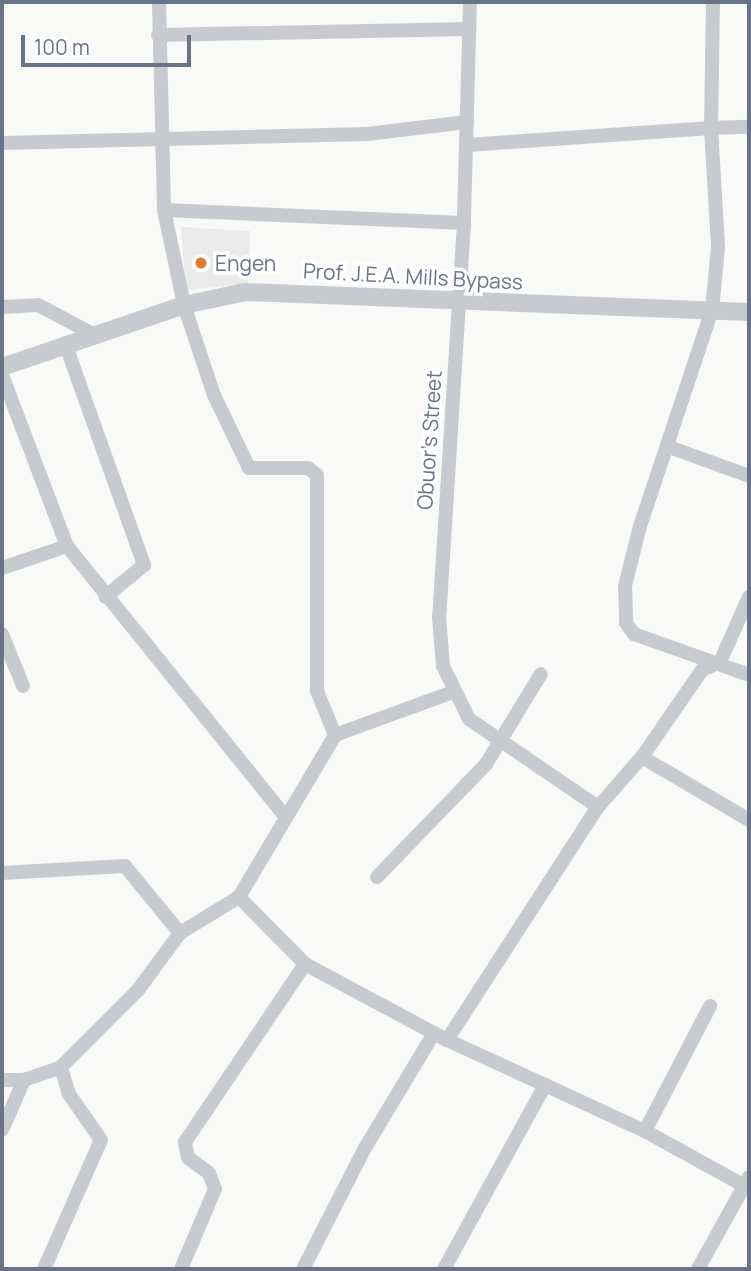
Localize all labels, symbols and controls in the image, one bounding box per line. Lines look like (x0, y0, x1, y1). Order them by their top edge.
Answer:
scale bar (24, 21, 194, 65)
text: 100 m (34, 33, 90, 61)
place label: Engen (215, 250, 276, 276)
marker: Engen (193, 255, 209, 271)
street label: Prof. J.E.A. Mills Bypass (302, 258, 524, 294)
street label: Obuor’s Street (412, 369, 446, 511)

